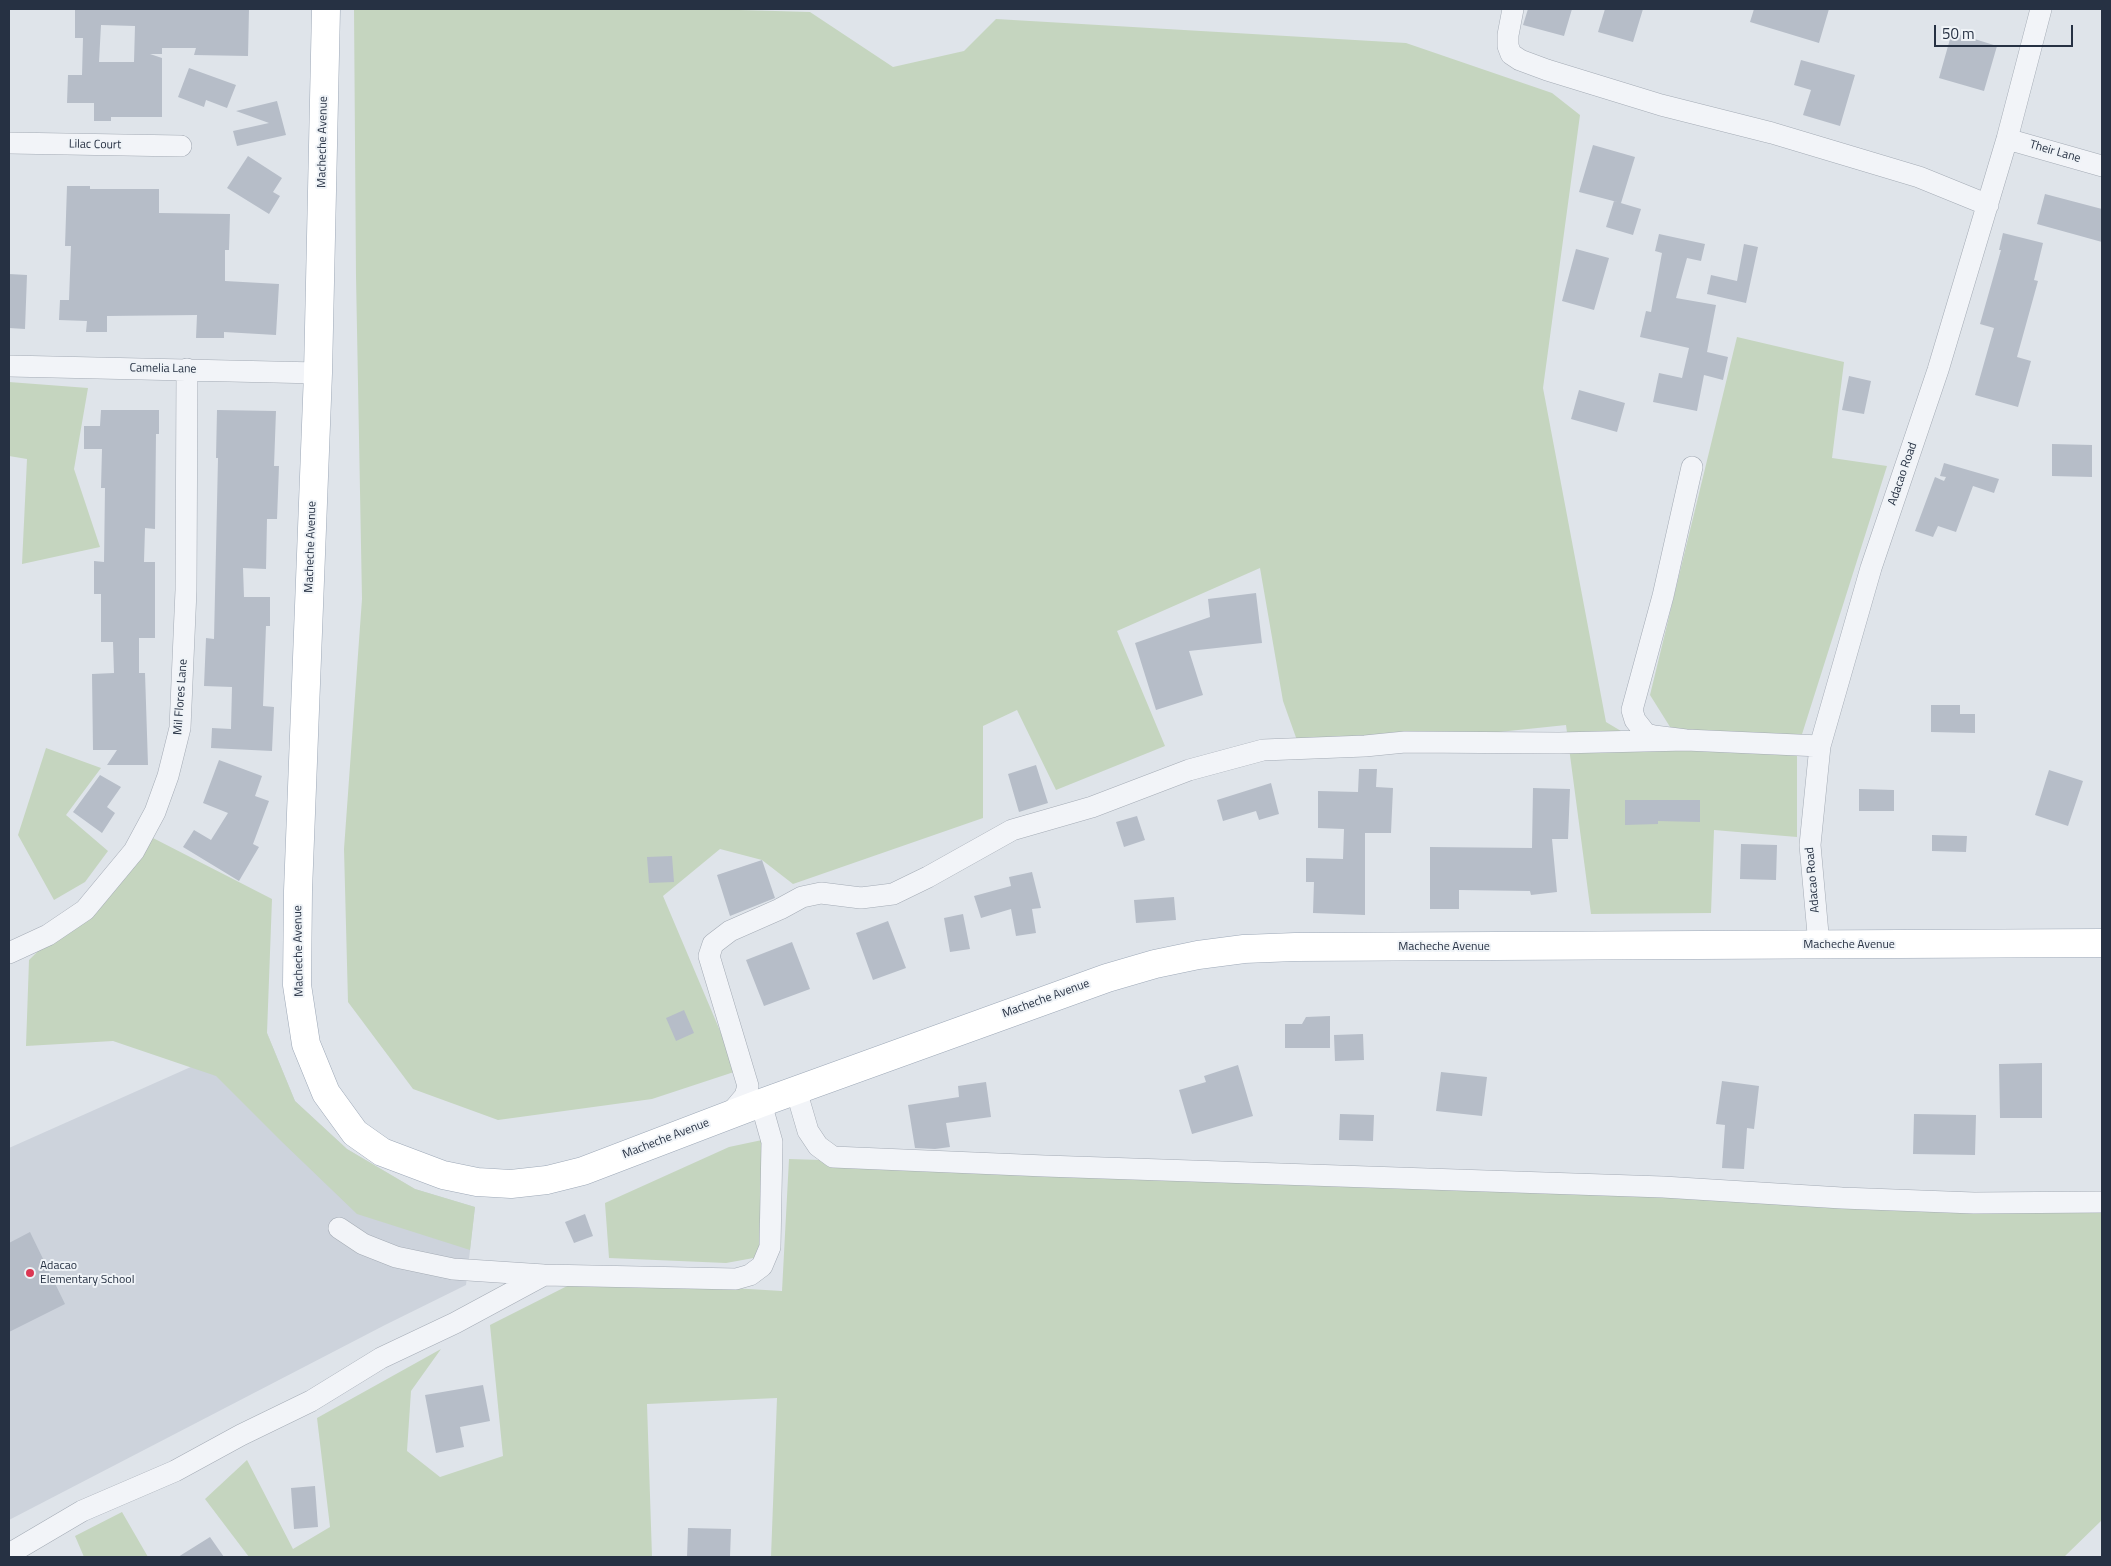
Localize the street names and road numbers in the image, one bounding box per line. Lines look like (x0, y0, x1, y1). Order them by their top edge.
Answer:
street label: Macheche Avenue (315, 96, 331, 188)
street label: Lilac Court (69, 137, 121, 153)
street label: Their Lane (2028, 138, 2082, 166)
street label: Camelia Lane (129, 361, 197, 377)
street label: Adacao Road (1886, 441, 1920, 507)
street label: Macheche Avenue (302, 501, 320, 593)
street label: Mil Flores Lane (171, 659, 191, 735)
street label: Adacao Road (1803, 847, 1823, 913)
street label: Macheche Avenue (291, 905, 307, 997)
street label: Macheche Avenue (1803, 938, 1895, 952)
street label: Macheche Avenue (1398, 940, 1490, 954)
street label: Macheche Avenue (1000, 977, 1092, 1021)
street label: Macheche Avenue (621, 1116, 711, 1162)

